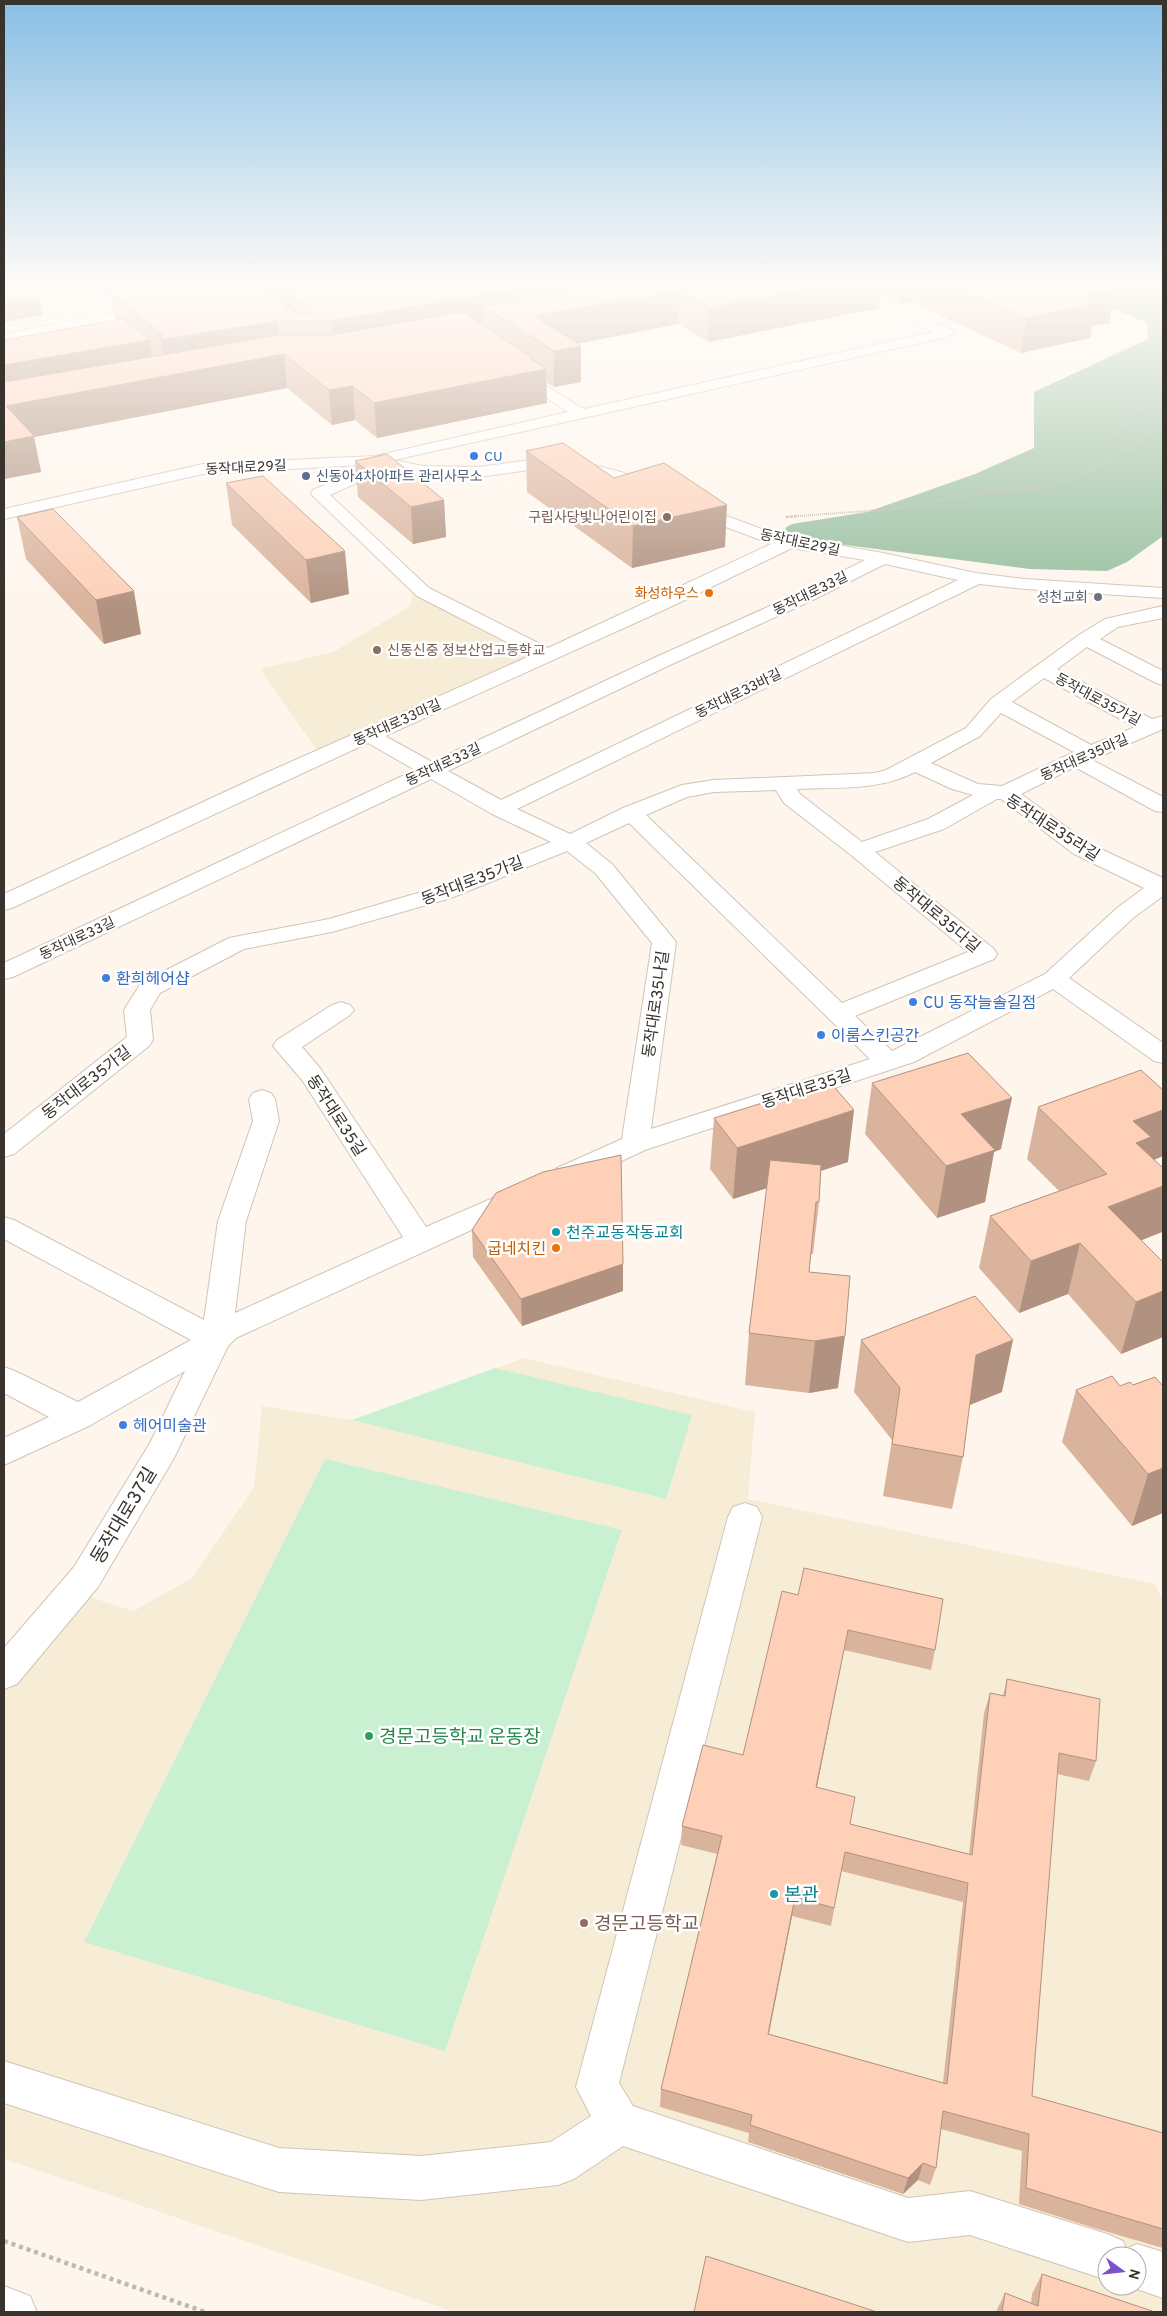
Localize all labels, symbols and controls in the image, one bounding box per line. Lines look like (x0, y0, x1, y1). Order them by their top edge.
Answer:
place label: CU (484, 449, 503, 466)
marker: CU (468, 450, 480, 462)
street label: 동작대로29길 (205, 458, 287, 479)
place label: 신동아4차아파트 관리사무소 (316, 469, 483, 486)
marker: 신동아4차아파트 관리사무소 (300, 470, 312, 482)
place label: 구립사당빛나어린이집 (528, 510, 657, 527)
marker: 구립사당빛나어린이집 (661, 511, 673, 523)
street label: 동작대로29길 (758, 527, 841, 560)
street label: 동작대로33길 (770, 569, 851, 620)
place label: 화성하우스 (635, 586, 699, 603)
marker: 화성하우스 (703, 587, 715, 599)
place label: 성천교회 (1036, 589, 1088, 607)
marker: 성천교회 (1092, 591, 1104, 603)
place label: 신동신중 정보산업고등학교 (387, 642, 545, 660)
marker: 신동신중 정보산업고등학교 (371, 644, 383, 656)
street label: 동작대로33바길 (693, 666, 785, 723)
street label: 동작대로35가길 (1052, 671, 1143, 730)
street label: 동작대로33마길 (351, 696, 444, 750)
street label: 동작대로35마길 (1038, 731, 1131, 785)
street label: 동작대로33길 (403, 740, 484, 790)
street label: 동작대로35라길 (1001, 791, 1103, 866)
street label: 동작대로35가길 (419, 853, 527, 911)
street label: 동작대로35다길 (888, 873, 983, 958)
street label: 동작대로33길 (37, 914, 118, 964)
street label: 동작대로35나길 (640, 949, 674, 1059)
place label: 환희헤어샵 (116, 970, 190, 990)
marker: 환희헤어샵 (100, 972, 112, 984)
place label: CU 동작늘솔길점 (923, 994, 1036, 1014)
marker: CU 동작늘솔길점 (907, 996, 919, 1008)
place label: 이룸스킨공간 (831, 1027, 920, 1047)
marker: 이룸스킨공간 (815, 1029, 827, 1041)
street label: 동작대로35가길 (39, 1042, 136, 1125)
street label: 동작대로35길 (759, 1066, 854, 1114)
street label: 동작대로35길 (302, 1072, 369, 1161)
place label: 천주교동작동교회 (566, 1224, 684, 1244)
marker: 천주교동작동교회 (550, 1226, 562, 1238)
place label: 굽네치킨 (487, 1240, 546, 1260)
marker: 굽네치킨 (550, 1242, 562, 1254)
place label: 헤어미술관 (133, 1417, 207, 1437)
marker: 헤어미술관 (117, 1419, 129, 1431)
street label: 동작대로37길 (86, 1463, 163, 1569)
place label: 경문고등학교 운동장 (379, 1726, 541, 1750)
marker: 경문고등학교 운동장 (363, 1730, 375, 1742)
place label: 본관 (784, 1884, 819, 1908)
marker: 본관 (768, 1888, 780, 1900)
place label: 경문고등학교 (594, 1913, 699, 1937)
marker: 경문고등학교 (578, 1917, 590, 1929)
north arrow (1097, 2246, 1147, 2296)
text: N (1124, 2267, 1143, 2281)

